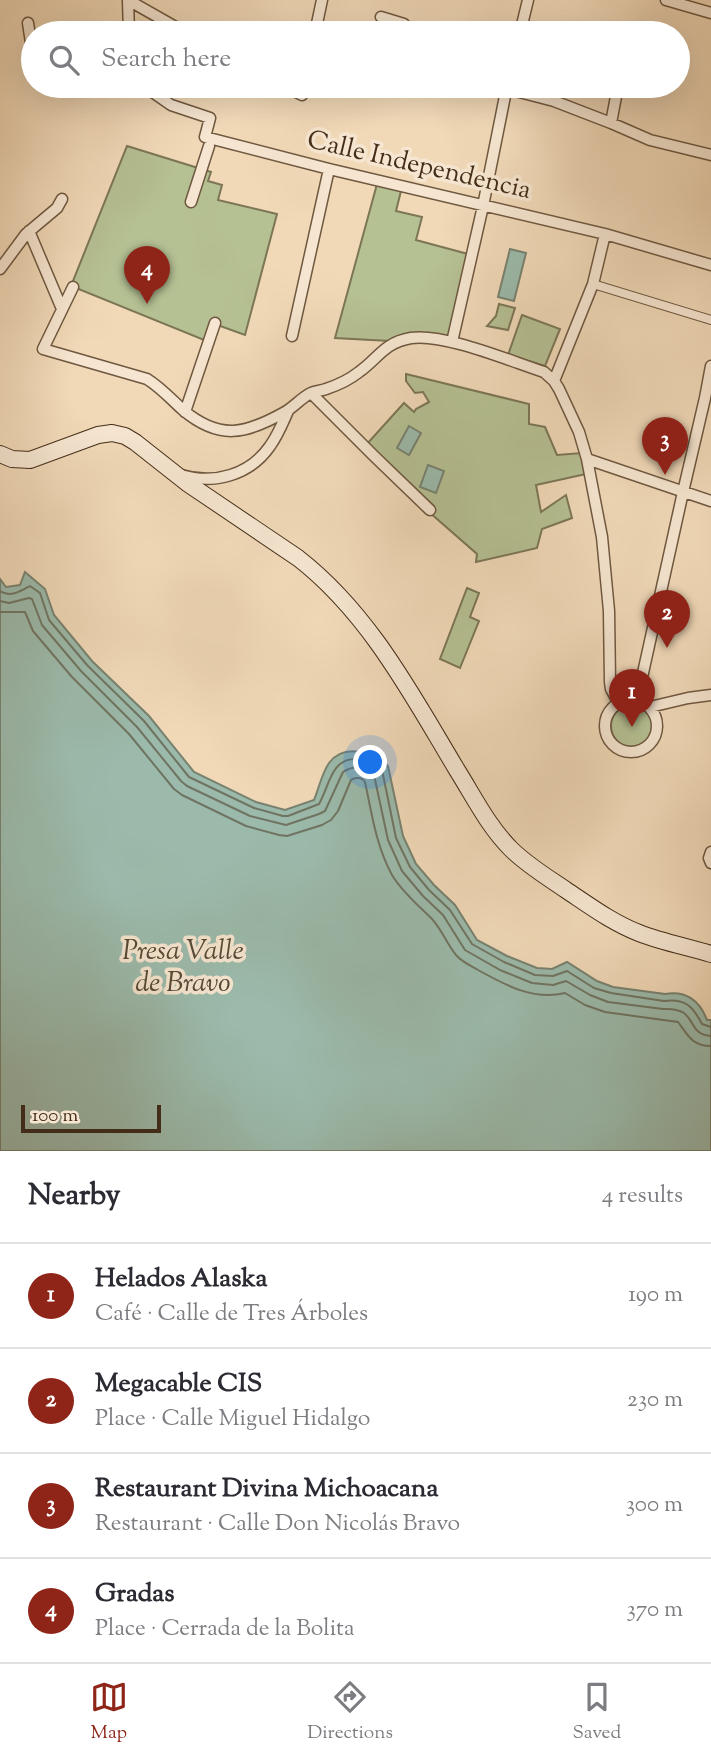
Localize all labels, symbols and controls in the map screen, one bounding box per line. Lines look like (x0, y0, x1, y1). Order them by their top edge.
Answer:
search box (21, 21, 690, 98)
icon: search (45, 41, 83, 79)
text: Search here (101, 41, 231, 78)
street label: Calle Independencia (303, 122, 535, 210)
pin: 4 (124, 246, 170, 304)
pin: 3 (642, 417, 688, 475)
pin: 2 (644, 590, 690, 648)
pin: 1 (609, 669, 655, 727)
your location (353, 745, 387, 779)
water label: Presa Valle de Bravo (122, 932, 244, 1004)
scale bar (21, 1102, 161, 1134)
text: 100 m (32, 1103, 78, 1130)
text: Nearby (28, 1175, 120, 1218)
text: 4 results (602, 1180, 683, 1213)
text: Helados Alaska (95, 1261, 268, 1298)
text: 1 (47, 1279, 55, 1312)
text: 190 m (628, 1279, 683, 1312)
text: Café · Calle de Tres Árboles (95, 1298, 368, 1331)
text: Megacable CIS (95, 1366, 262, 1403)
text: 2 (46, 1384, 56, 1417)
text: 230 m (627, 1384, 683, 1417)
text: Place · Calle Miguel Hidalgo (95, 1403, 370, 1436)
text: Restaurant Divina Michoacana (95, 1471, 438, 1508)
text: 3 (46, 1489, 56, 1522)
text: 300 m (626, 1489, 683, 1522)
text: Restaurant · Calle Don Nicolás Bravo (95, 1508, 460, 1541)
text: Gradas (95, 1576, 175, 1613)
text: 4 (45, 1594, 57, 1627)
text: 370 m (627, 1594, 683, 1627)
text: Place · Cerrada de la Bolita (95, 1613, 355, 1646)
tab: Map (90, 1678, 128, 1747)
tab: Directions (307, 1678, 393, 1747)
tab: Saved (572, 1678, 621, 1747)

